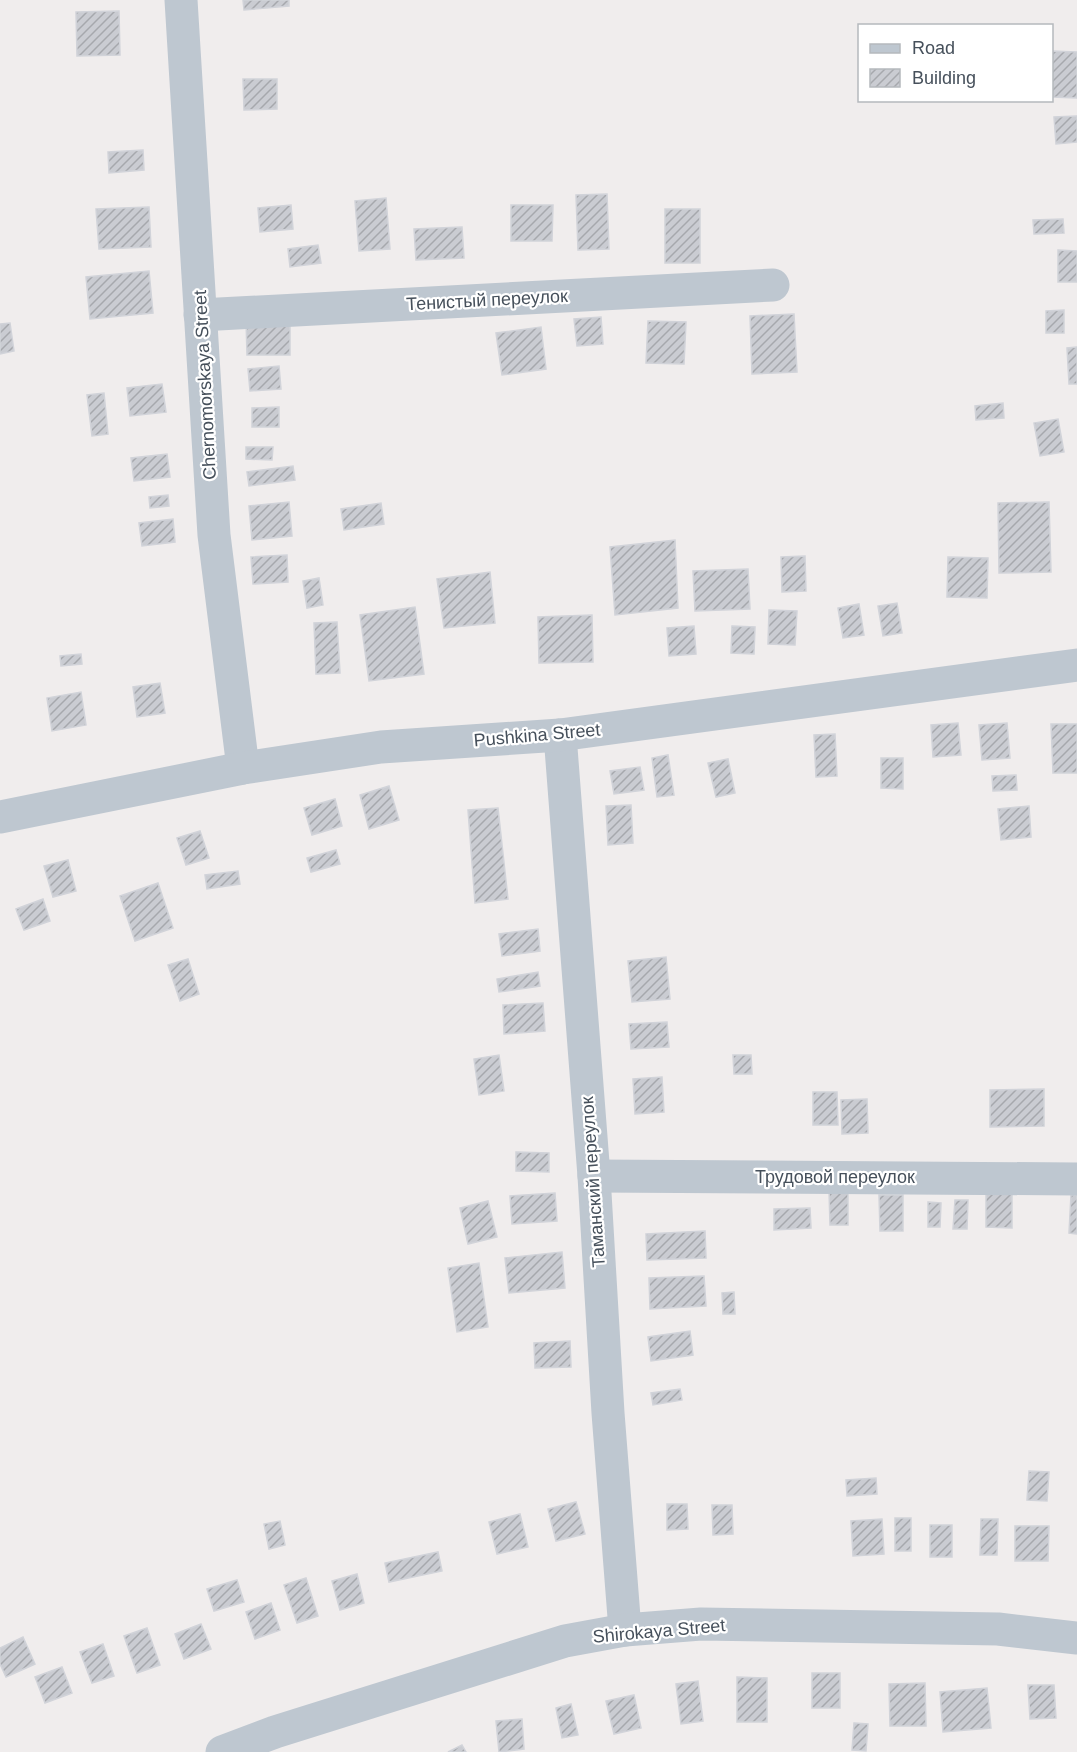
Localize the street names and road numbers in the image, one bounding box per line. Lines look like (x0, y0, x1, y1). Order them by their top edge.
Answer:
street label: Тенистый переулок (406, 286, 569, 314)
street label: Chernomorskaya Street (190, 290, 220, 480)
street label: Pushkina Street (473, 720, 601, 750)
street label: Таманский переулок (577, 1096, 609, 1268)
street label: Трудовой переулок (755, 1167, 915, 1187)
street label: Shirokaya Street (592, 1615, 726, 1647)

